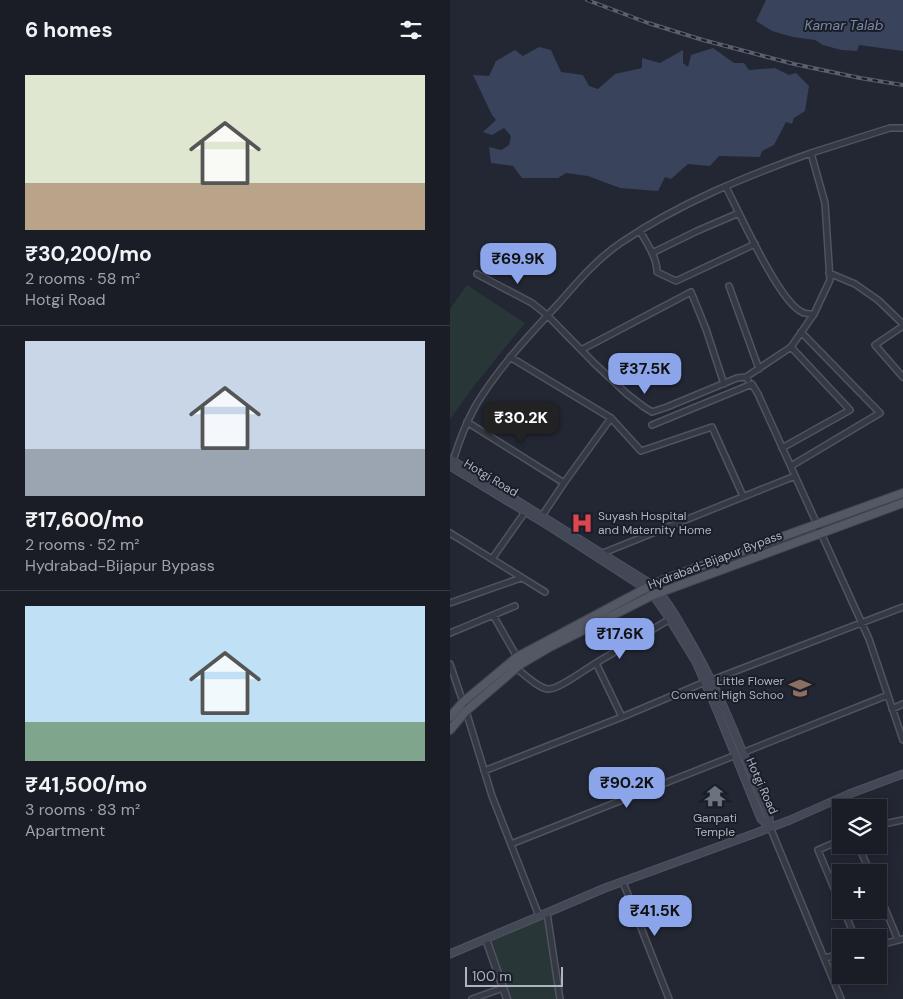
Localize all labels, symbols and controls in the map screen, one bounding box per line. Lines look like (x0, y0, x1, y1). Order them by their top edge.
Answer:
text: 6 homes (25, 16, 113, 44)
icon: filters (397, 16, 425, 44)
water label: Kamar Talab (804, 16, 884, 34)
icon: home (180, 108, 270, 198)
text: ₹30,200/mo (25, 240, 152, 268)
pin: ₹69.9K (477, 242, 559, 285)
text: ₹69.9K (491, 248, 545, 269)
text: 2 rooms · 58 m² (25, 268, 140, 289)
text: Hotgi Road (25, 289, 106, 310)
pin: ₹37.5K (604, 352, 686, 395)
text: ₹37.5K (619, 358, 671, 379)
icon: home (180, 373, 270, 463)
pin: ₹30.2K (480, 402, 562, 444)
text: ₹30.2K (494, 407, 548, 428)
street label: Hotgi Road (461, 456, 521, 500)
text: ₹17,600/mo (25, 506, 144, 534)
place label: Suyash Hospital and Maternity Home (598, 508, 712, 538)
hospital icon: Suyash Hospital and Maternity Home (569, 510, 595, 536)
street label: Hydrabad-Bijapur Bypass (646, 527, 784, 593)
text: 2 rooms · 52 m² (25, 534, 140, 555)
text: Hydrabad-Bijapur Bypass (25, 555, 215, 576)
pin: ₹17.6K (579, 618, 661, 660)
text: ₹17.6K (596, 623, 644, 644)
icon: home (180, 638, 270, 728)
place label: Little Flower Convent High Schoo (671, 673, 785, 703)
school or university icon: Little Flower Convent High Schoo (787, 675, 813, 701)
street label: Hotgi Road (742, 755, 782, 817)
pin: ₹90.2K (586, 766, 668, 809)
text: ₹41,500/mo (25, 771, 147, 799)
text: ₹90.2K (600, 772, 654, 793)
temple icon: Ganpati Temple (702, 783, 728, 809)
text: 3 rooms · 83 m² (25, 799, 140, 820)
map controls (832, 799, 887, 984)
button: layers (832, 799, 887, 854)
place label: Ganpati Temple (693, 810, 737, 840)
text: Apartment (25, 820, 105, 841)
button: + (832, 864, 887, 919)
pin: ₹41.5K (614, 894, 696, 937)
text: ₹41.5K (630, 900, 680, 921)
button: − (832, 929, 887, 984)
scale bar (465, 964, 562, 987)
text: 100 m (472, 967, 512, 985)

